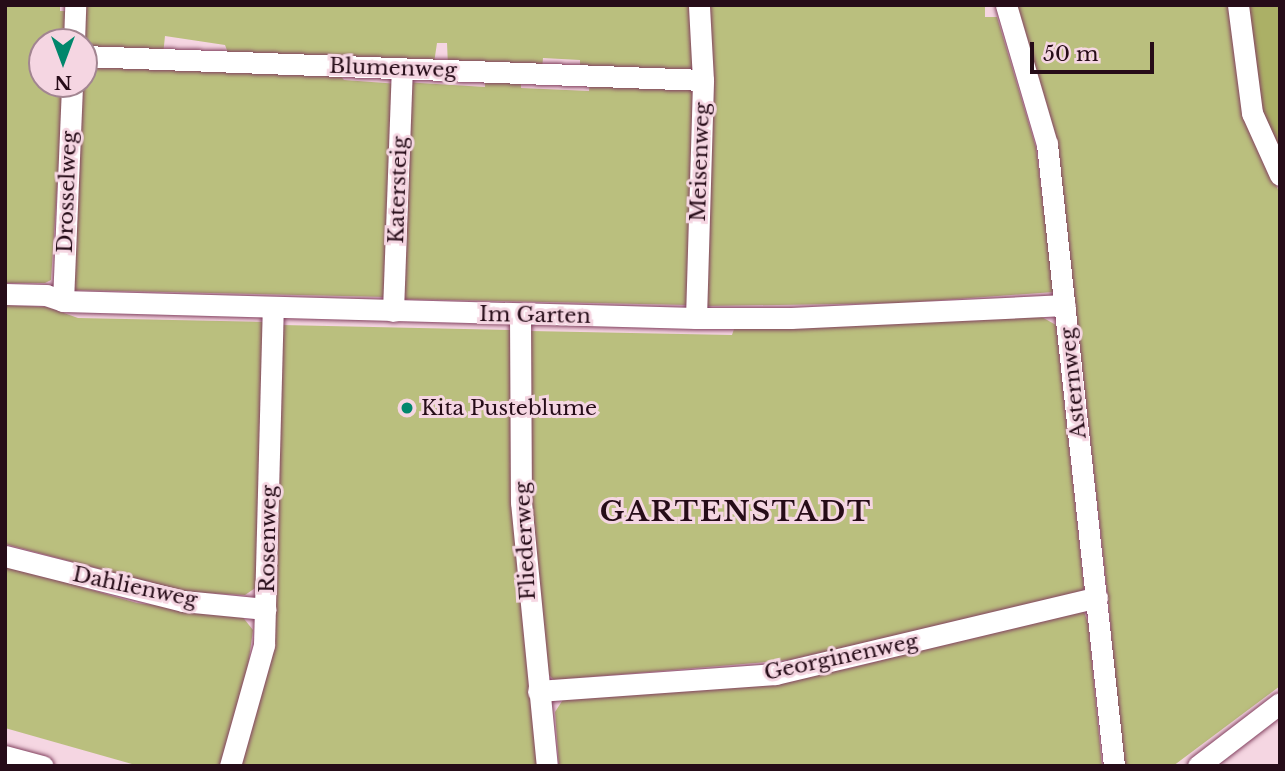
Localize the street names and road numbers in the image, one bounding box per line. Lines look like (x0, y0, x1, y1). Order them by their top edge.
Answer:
street label: Blumenweg (329, 53, 457, 83)
street label: Meisenweg (685, 102, 715, 222)
street label: Drosselweg (52, 131, 82, 253)
street label: Katersteig (384, 136, 412, 244)
street label: Im Garten (479, 301, 591, 329)
street label: Asternweg (1055, 326, 1091, 440)
street label: Fliederweg (509, 481, 541, 601)
street label: Rosenweg (254, 485, 282, 593)
street label: Dahlienweg (70, 562, 200, 612)
street label: Georginenweg (762, 628, 920, 686)

